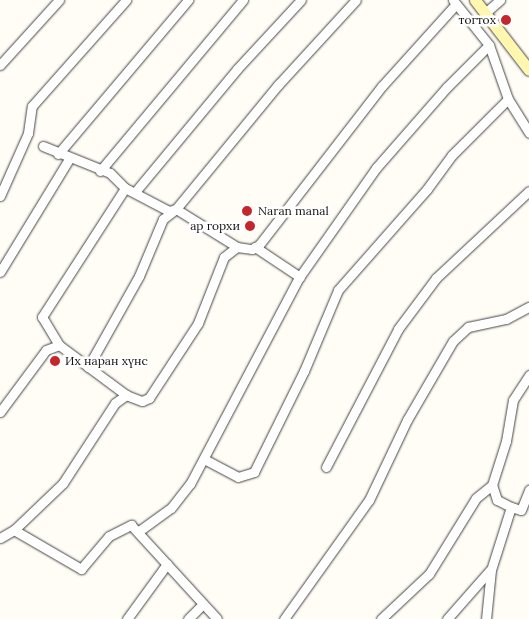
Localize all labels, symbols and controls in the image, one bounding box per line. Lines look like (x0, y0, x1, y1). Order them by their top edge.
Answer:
place label: тогтох (458, 13, 496, 27)
marker: тогтох (500, 14, 512, 26)
marker: Naran manal (240, 204, 254, 218)
place label: Naran manal (258, 204, 329, 218)
place label: ар горхи (190, 219, 240, 233)
marker: ар горхи (244, 220, 256, 232)
place label: Их наран хүнс (65, 354, 148, 368)
marker: Их наран хүнс (49, 355, 61, 367)

